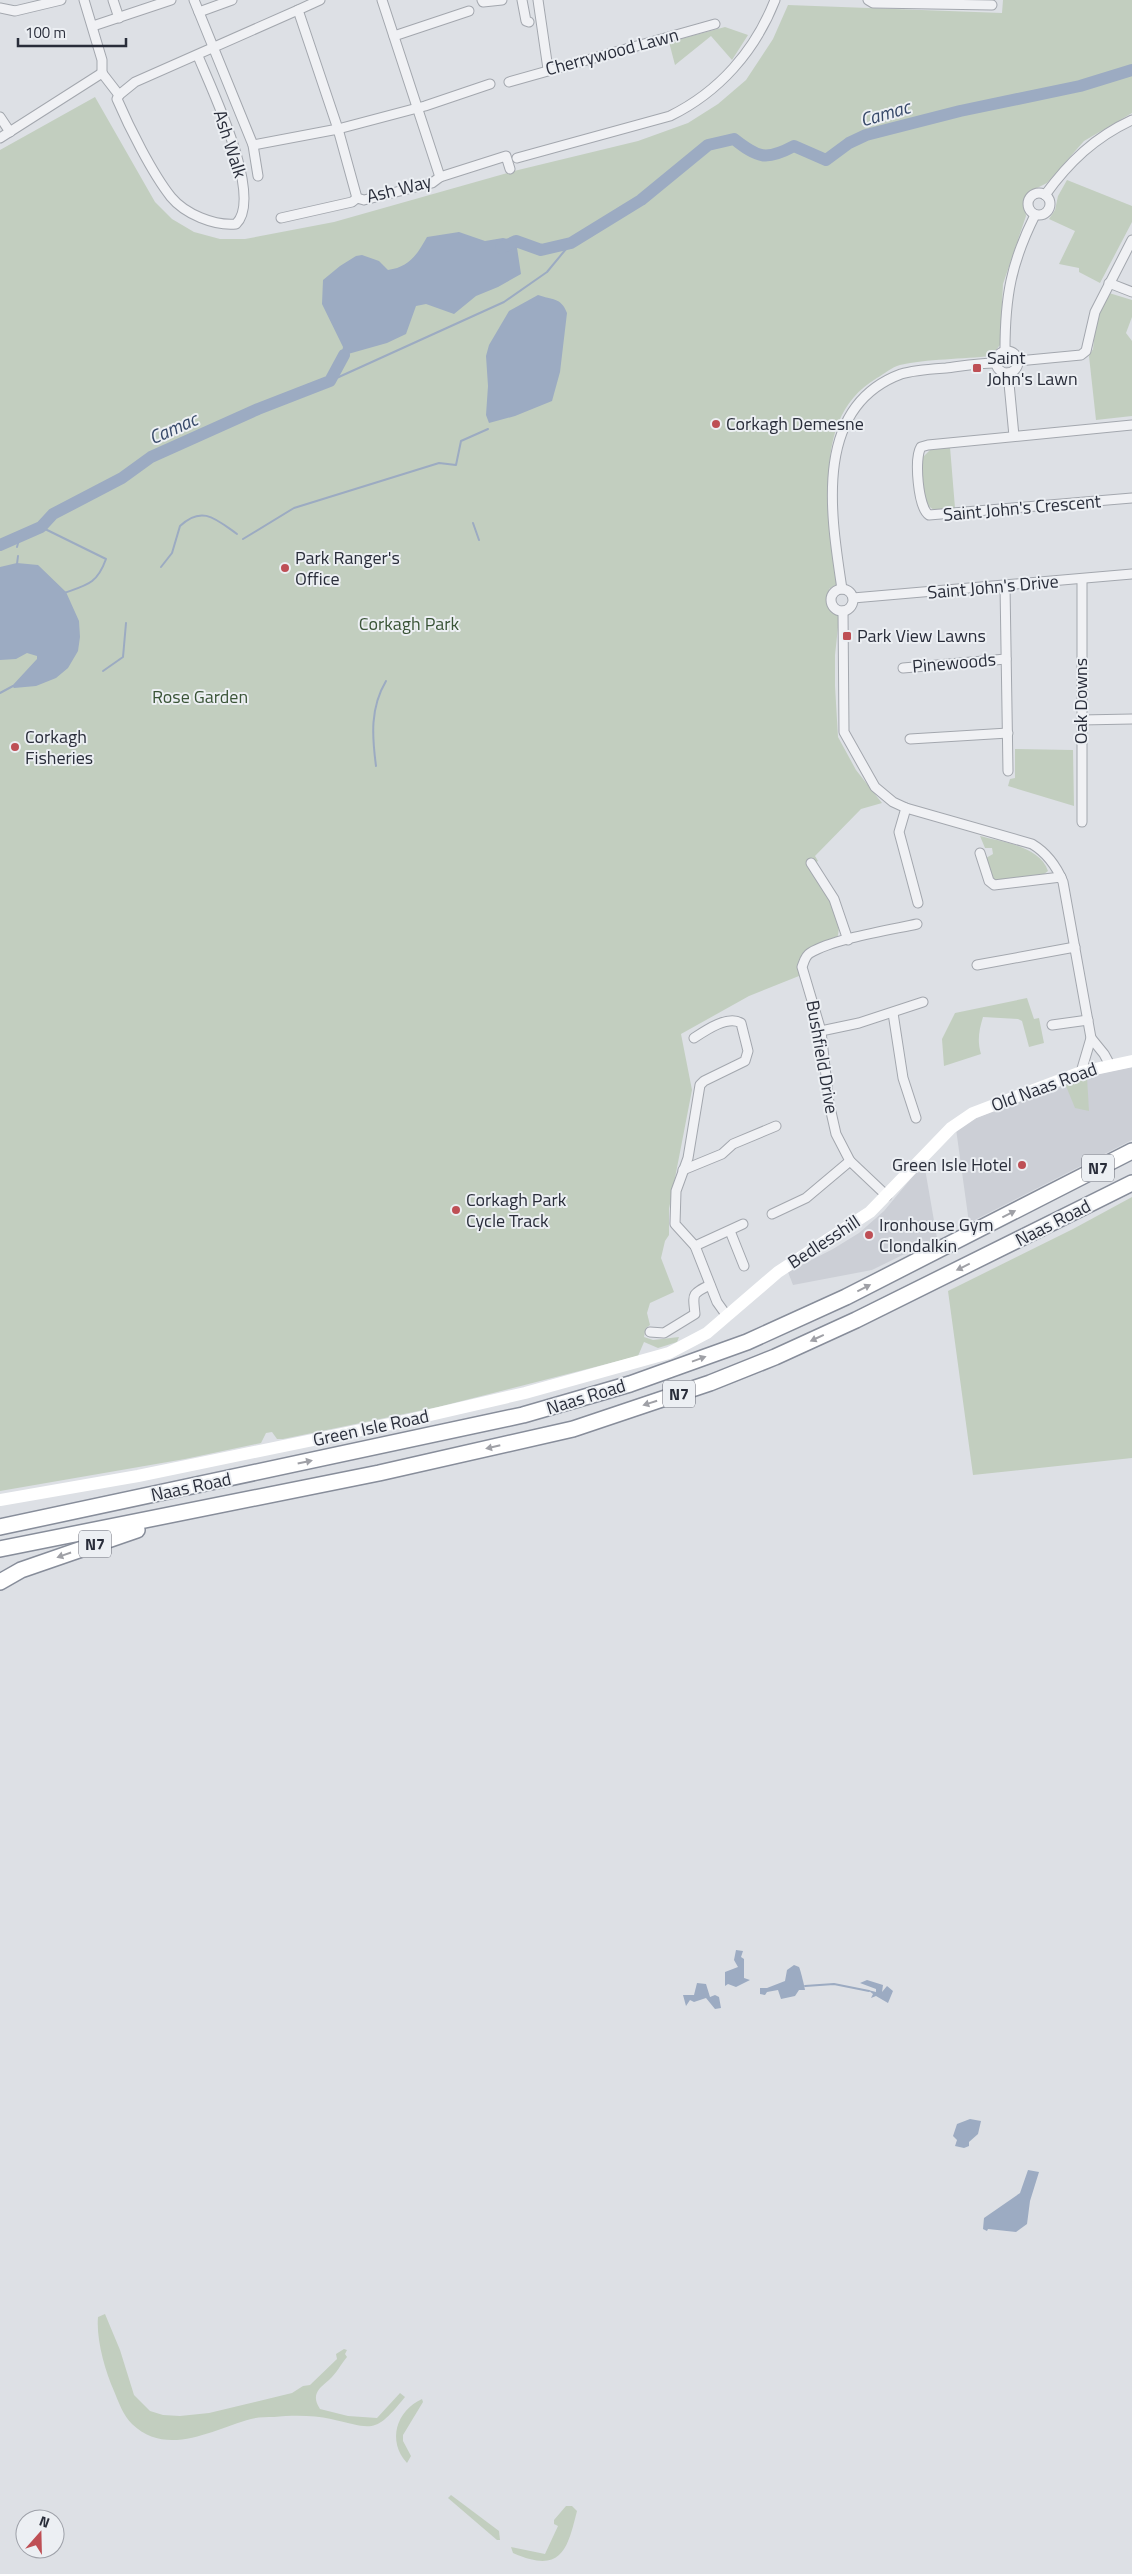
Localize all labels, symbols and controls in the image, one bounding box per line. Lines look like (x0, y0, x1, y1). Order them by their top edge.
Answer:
scale bar (18, 15, 125, 47)
text: 100 m (25, 21, 66, 44)
street label: Cherrywood Lawn (542, 21, 681, 82)
water label: Camac (856, 91, 915, 133)
street label: Ash Walk (207, 106, 254, 182)
street label: Ash Way (364, 167, 434, 210)
place label: Saint John's Lawn (987, 344, 1078, 392)
marker: Saint John's Lawn (971, 362, 983, 374)
water label: Camac (144, 403, 204, 451)
place label: Corkagh Demesne (726, 410, 864, 437)
marker: Corkagh Demesne (710, 418, 722, 430)
street label: Saint John's Crescent (942, 487, 1103, 528)
place label: Park Ranger's Office (295, 544, 400, 592)
marker: Park Ranger's Office (279, 562, 291, 574)
street label: Saint John's Drive (926, 567, 1060, 606)
park label: Corkagh Park (359, 610, 460, 637)
place label: Park View Lawns (857, 622, 986, 649)
marker: Park View Lawns (841, 630, 853, 642)
street label: Pinewoods (911, 645, 997, 680)
street label: Oak Downs (1067, 658, 1094, 744)
park label: Rose Garden (152, 683, 248, 710)
place label: Corkagh Fisheries (25, 723, 93, 771)
marker: Corkagh Fisheries (9, 741, 21, 753)
street label: Bushfield Drive (799, 998, 846, 1116)
street label: Old Naas Road (987, 1055, 1101, 1118)
place label: Green Isle Hotel (892, 1151, 1012, 1178)
road number: N7 (1082, 1154, 1114, 1182)
marker: Green Isle Hotel (1016, 1159, 1028, 1171)
place label: Corkagh Park Cycle Track (466, 1186, 567, 1234)
street label: Naas Road (1010, 1192, 1095, 1253)
marker: Corkagh Park Cycle Track (450, 1204, 462, 1216)
street label: Bedlesshill (782, 1208, 865, 1275)
one-way arrow (1002, 1210, 1016, 1218)
place label: Ironhouse Gym Clondalkin (879, 1211, 994, 1259)
marker: Ironhouse Gym Clondalkin (863, 1229, 875, 1241)
one-way arrow (956, 1263, 971, 1272)
one-way arrow (857, 1284, 872, 1292)
one-way arrow (810, 1335, 824, 1343)
one-way arrow (692, 1355, 707, 1363)
street label: Naas Road (543, 1372, 629, 1421)
road number: N7 (663, 1380, 695, 1408)
one-way arrow (642, 1400, 657, 1408)
street label: Green Isle Road (310, 1402, 431, 1453)
one-way arrow (486, 1443, 501, 1451)
one-way arrow (298, 1458, 314, 1466)
street label: Naas Road (148, 1465, 234, 1508)
road number: N7 (79, 1530, 111, 1558)
one-way arrow (56, 1552, 71, 1559)
north arrow (15, 2509, 65, 2559)
text: N (36, 2510, 53, 2533)

